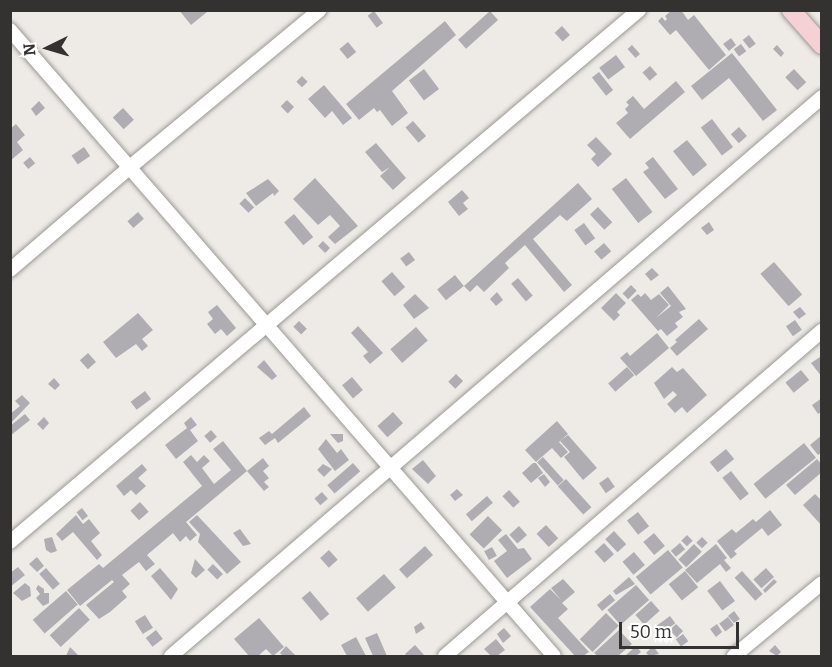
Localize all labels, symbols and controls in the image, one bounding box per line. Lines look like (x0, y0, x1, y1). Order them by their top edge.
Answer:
north arrow (18, 18, 78, 78)
text: N (20, 43, 40, 57)
scale bar (622, 610, 742, 648)
text: 50 m (630, 621, 672, 643)

